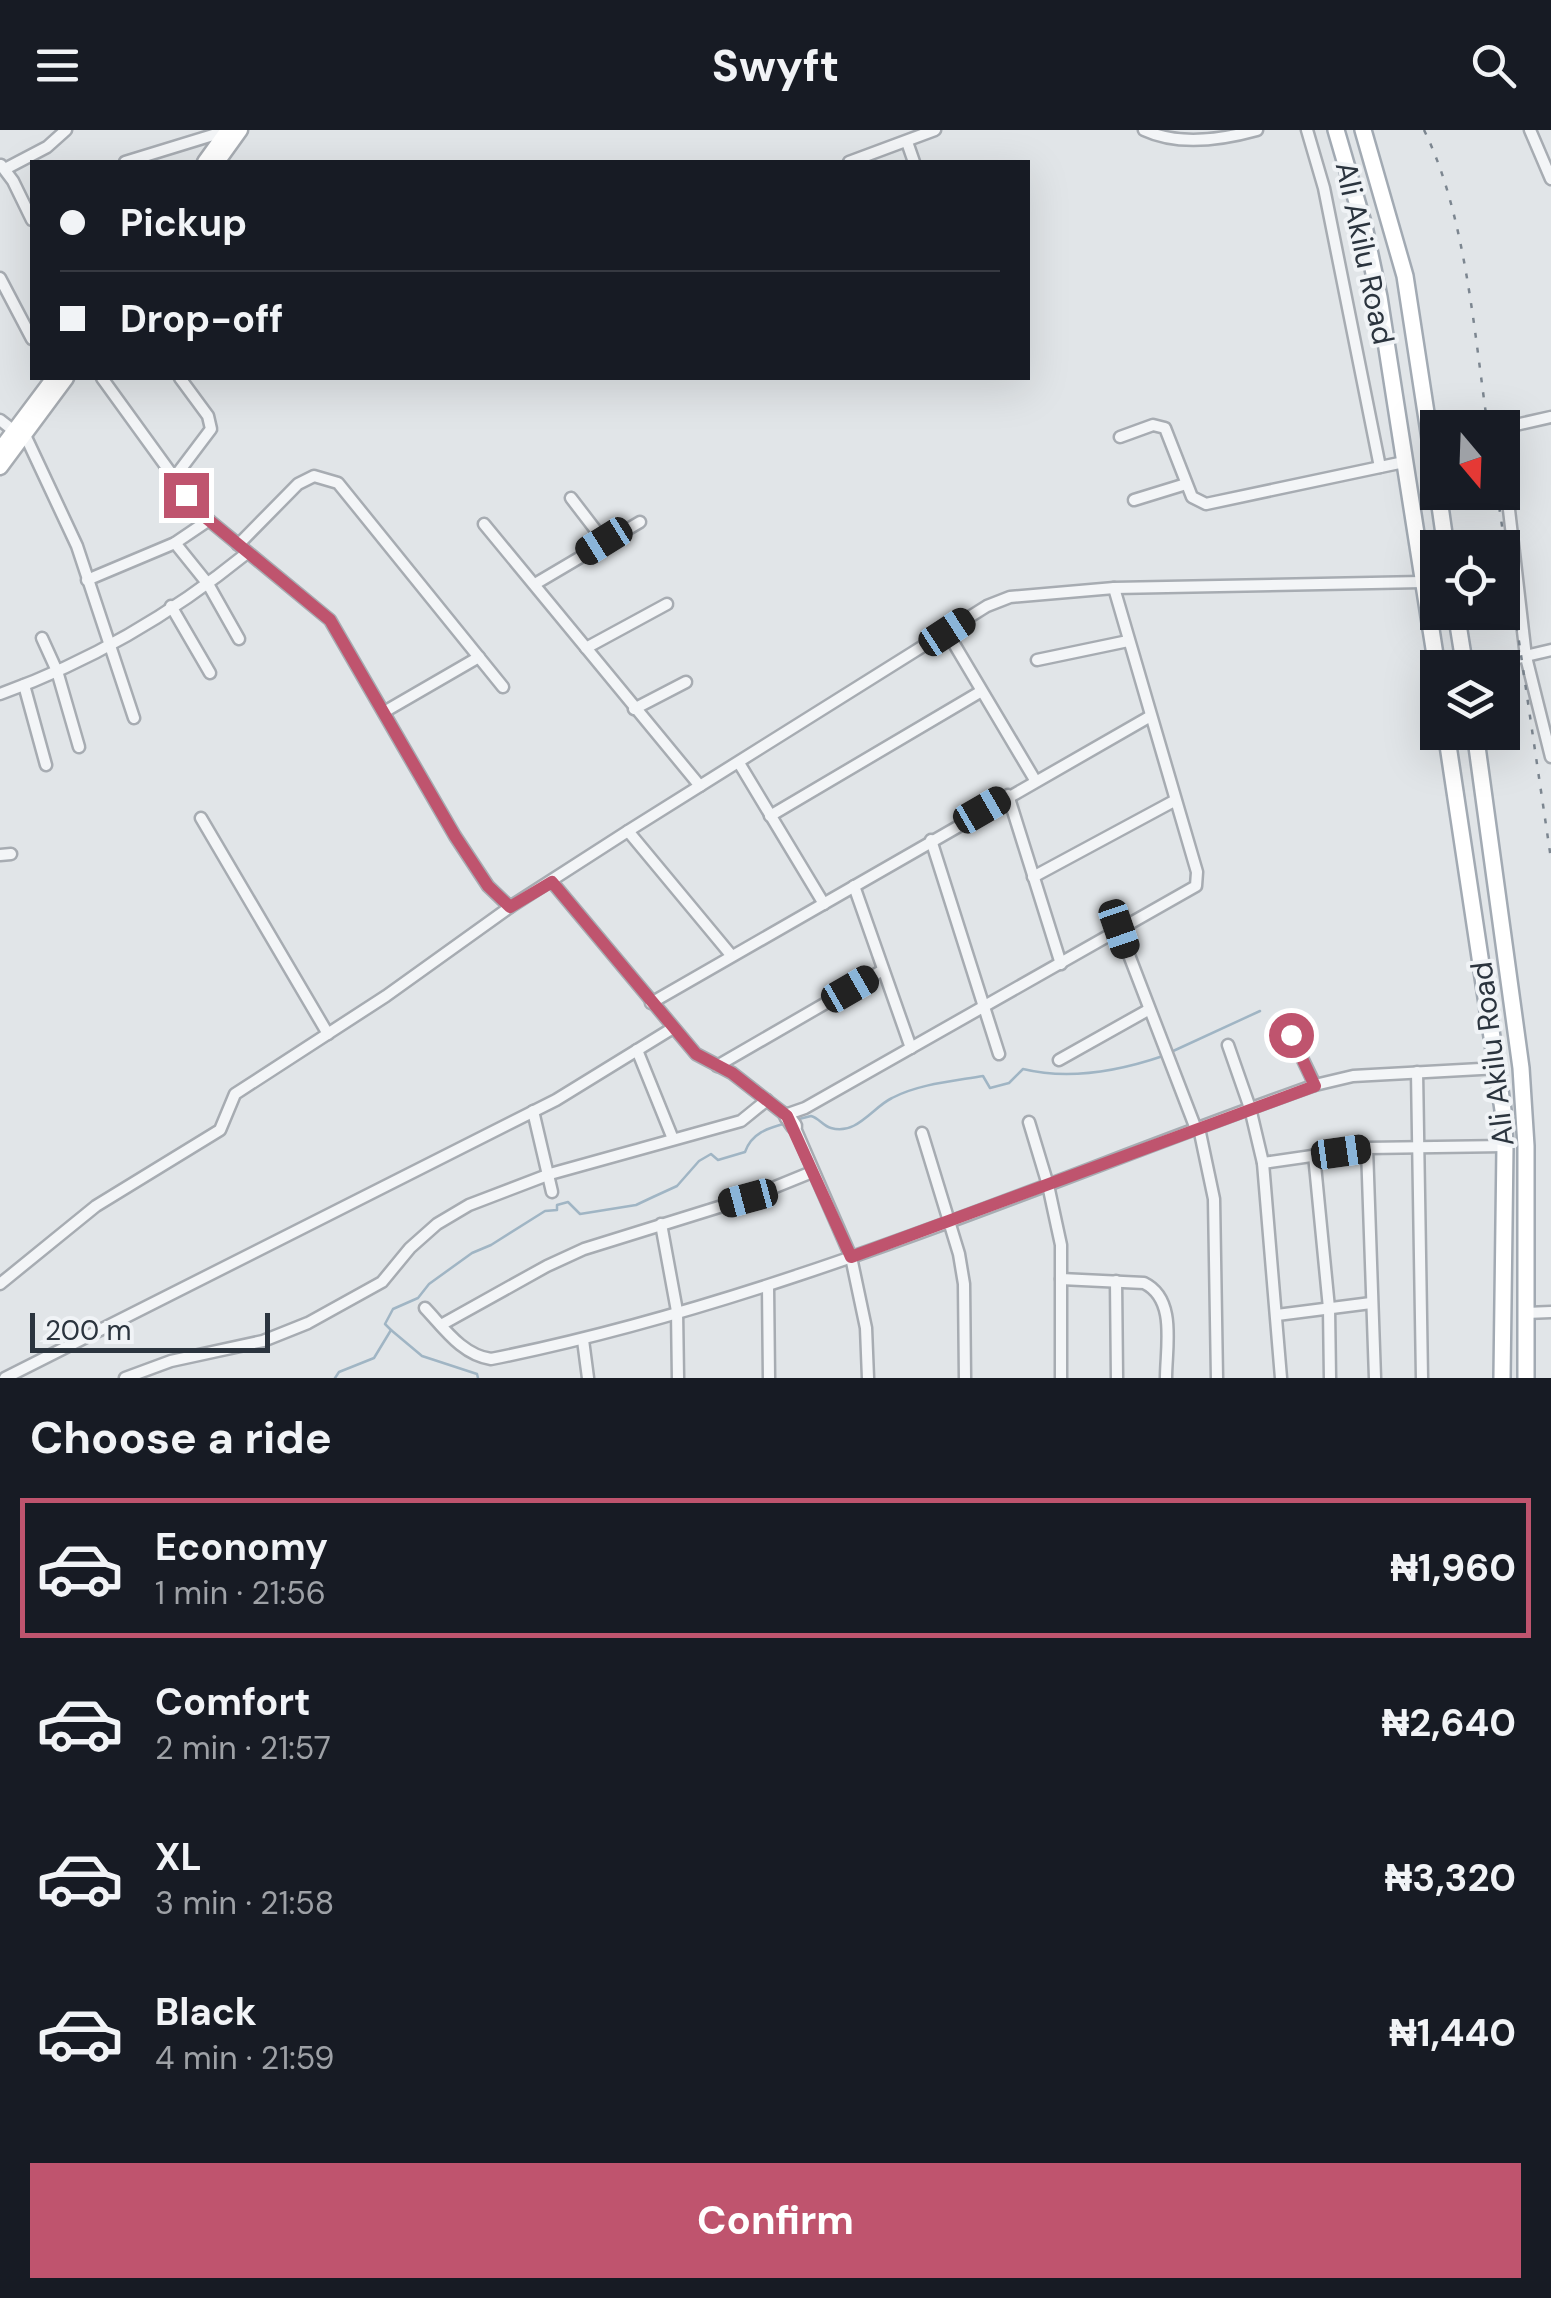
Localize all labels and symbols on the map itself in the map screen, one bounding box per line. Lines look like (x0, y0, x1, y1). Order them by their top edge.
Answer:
street label: Ali Akilu Road (1327, 158, 1403, 348)
north arrow (1420, 410, 1520, 510)
route end (164, 473, 209, 518)
car (571, 512, 637, 570)
car (914, 603, 980, 661)
car (949, 782, 1015, 838)
car (1095, 896, 1143, 962)
street label: Ali Akilu Road (1461, 959, 1523, 1149)
car (817, 961, 883, 1017)
route start (1269, 1013, 1314, 1058)
car (1309, 1133, 1373, 1171)
car (715, 1176, 781, 1220)
scale bar (30, 1308, 270, 1352)

